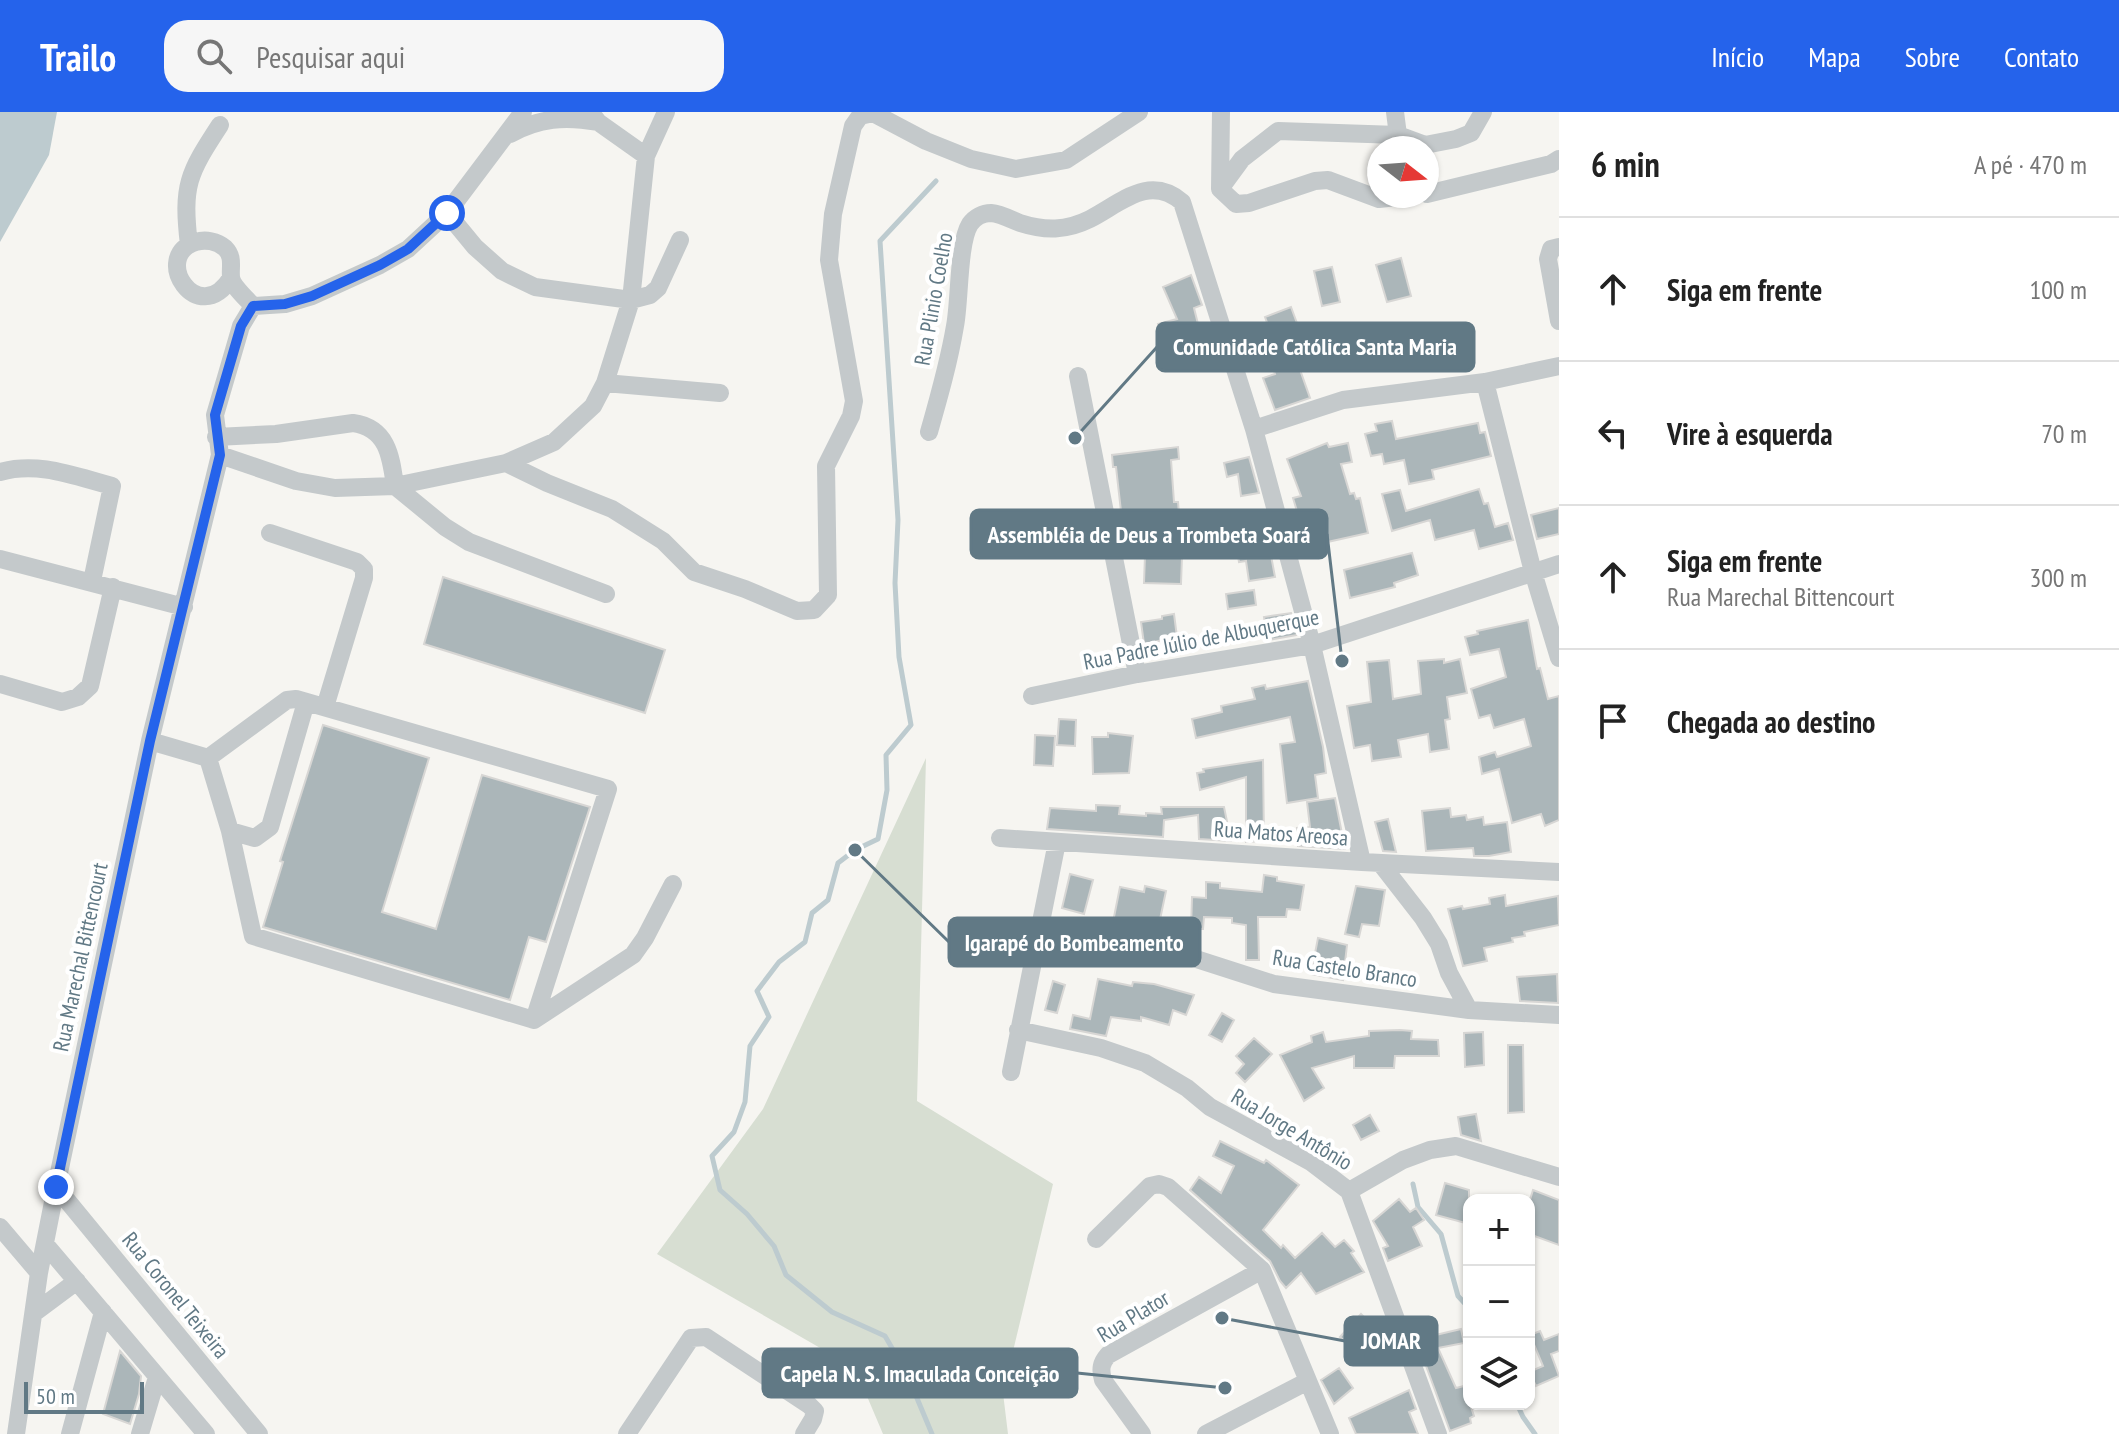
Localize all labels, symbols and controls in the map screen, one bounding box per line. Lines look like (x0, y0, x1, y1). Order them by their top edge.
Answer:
search box (164, 20, 724, 92)
text: Trailo (40, 32, 116, 81)
icon: search (192, 34, 236, 78)
text: Pesquisar aqui (256, 37, 405, 76)
text: Início (1711, 38, 1764, 75)
text: Mapa (1808, 38, 1861, 75)
text: Sobre (1905, 38, 1960, 75)
text: Contato (2004, 38, 2079, 75)
north arrow (1367, 136, 1439, 208)
text: 6 min (1591, 142, 1660, 186)
text: A pé · 470 m (1974, 148, 2087, 181)
route start (429, 195, 465, 231)
street label: Rua Plinio Coelho (908, 230, 958, 368)
icon: ahead (1591, 267, 1635, 311)
text: Siga em frente (1667, 270, 1822, 309)
text: 100 m (2029, 273, 2087, 306)
callout: Comunidade Católica Santa Maria (1157, 323, 1474, 371)
text: Comunidade Católica Santa Maria (1173, 331, 1457, 362)
icon: left (1591, 411, 1635, 455)
text: Vire à esquerda (1667, 414, 1833, 453)
text: 70 m (2041, 417, 2087, 450)
callout: Assembléia de Deus a Trombeta Soará (971, 510, 1327, 558)
text: Assembléia de Deus a Trombeta Soará (987, 519, 1310, 550)
text: Siga em frente (1667, 541, 1822, 580)
icon: ahead (1591, 555, 1635, 599)
text: 300 m (2029, 561, 2087, 594)
text: Rua Marechal Bittencourt (1667, 580, 1894, 613)
street label: Rua Padre Júlio de Albuquerque (1081, 602, 1321, 676)
icon: arrive (1591, 699, 1635, 743)
text: Chegada ao destino (1667, 702, 1875, 741)
street label: Rua Matos Areosa (1213, 814, 1349, 852)
street label: Rua Marechal Bittencourt (46, 860, 114, 1054)
callout: Igarapé do Bombeamento (949, 918, 1200, 966)
text: Igarapé do Bombeamento (964, 927, 1184, 958)
street label: Rua Castelo Branco (1271, 943, 1419, 993)
street label: Rua Jorge Antônio (1226, 1082, 1358, 1176)
route end (38, 1169, 74, 1205)
map controls (1463, 1194, 1535, 1410)
button: + (1463, 1194, 1535, 1266)
street label: Rua Coronel Teixeira (116, 1226, 236, 1364)
button: − (1463, 1266, 1535, 1338)
street label: Rua Plator (1092, 1284, 1174, 1348)
callout: JOMAR (1345, 1317, 1437, 1365)
text: JOMAR (1360, 1325, 1421, 1356)
button: layers (1463, 1338, 1535, 1410)
callout: Capela N. S. Imaculada Conceição (763, 1349, 1077, 1397)
text: Capela N. S. Imaculada Conceição (780, 1358, 1060, 1389)
scale bar (24, 1378, 144, 1414)
text: 50 m (36, 1382, 75, 1410)

